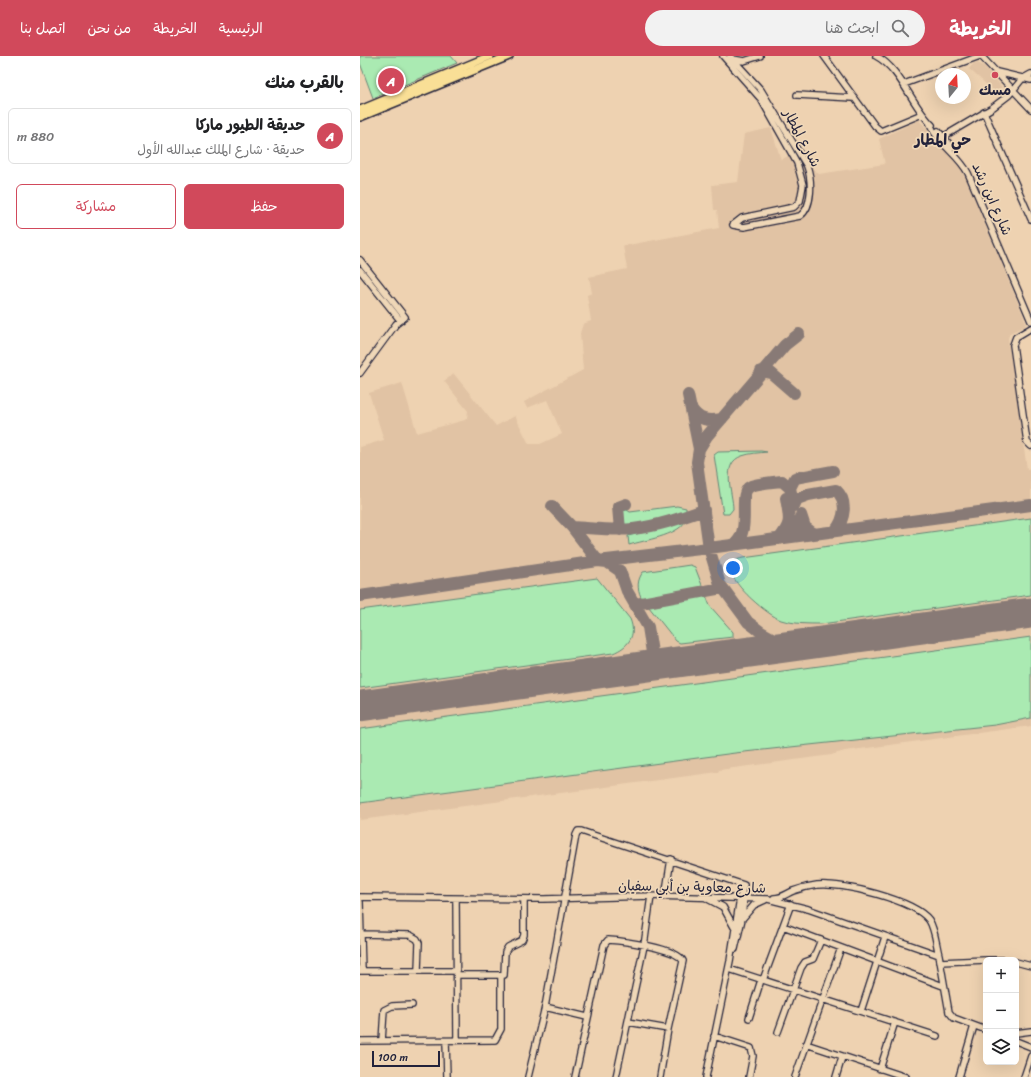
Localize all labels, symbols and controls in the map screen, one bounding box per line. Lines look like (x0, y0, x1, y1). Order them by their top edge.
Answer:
search box (645, 10, 925, 46)
text: الخريطة (949, 12, 1011, 45)
text: ابحث هنا (825, 15, 879, 41)
text: اتصل بنا (20, 16, 66, 41)
text: من نحن (88, 16, 131, 41)
text: الخريطة (153, 16, 197, 41)
text: الرئيسية (219, 16, 263, 41)
icon: search (889, 17, 911, 39)
pin: A (378, 66, 404, 96)
text: بالقرب منك (265, 67, 344, 97)
north arrow (935, 68, 971, 104)
marker: مسك (990, 70, 1000, 80)
place label: مسك (979, 78, 1011, 103)
street label: شارع المطار (776, 103, 828, 172)
text: حديقة الطيور ماركا (196, 112, 305, 138)
text: 880 m (17, 125, 54, 148)
text: A (326, 125, 334, 148)
district label: حي المطار (913, 127, 971, 154)
text: حديقة · شارع الملك عبدالله الأول (137, 138, 305, 161)
street label: شارع ابن رشد (965, 158, 1019, 240)
button: مشاركة (16, 184, 176, 229)
button: حفظ (184, 184, 344, 229)
your location (723, 558, 743, 578)
street label: شارع معاوية بن أبي سفيان (618, 873, 766, 901)
map controls (983, 957, 1019, 1065)
button: + (983, 957, 1019, 993)
button: − (983, 993, 1019, 1029)
button: layers (983, 1029, 1019, 1065)
text: 100 m (378, 1048, 408, 1067)
scale bar (372, 1049, 440, 1068)

